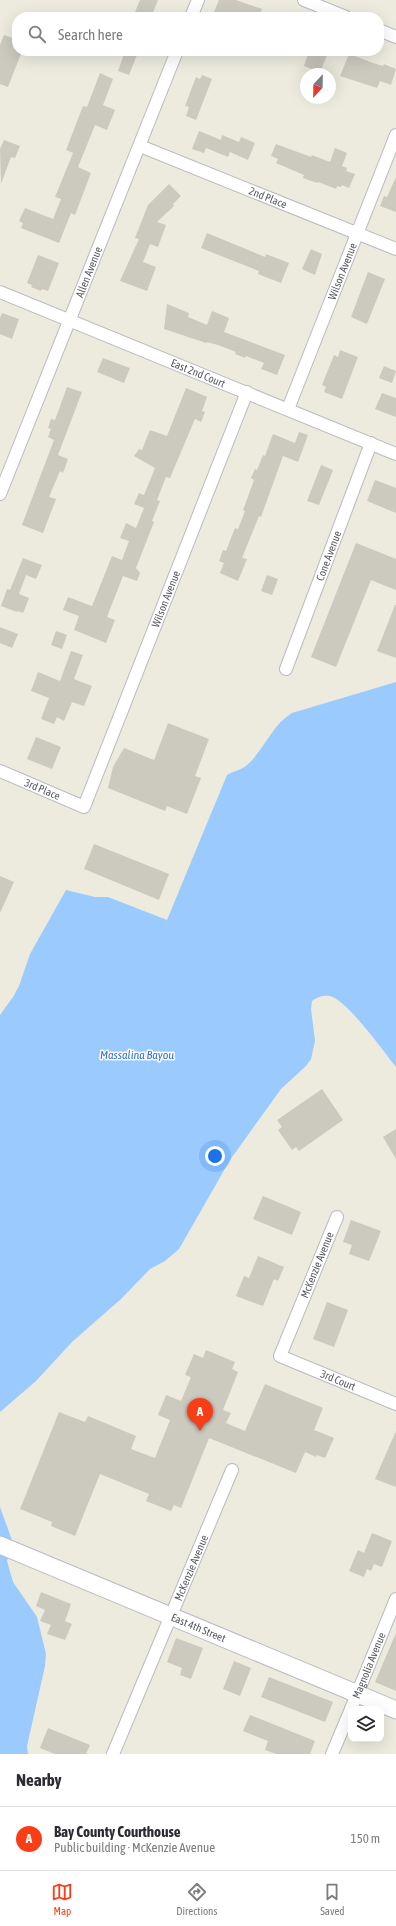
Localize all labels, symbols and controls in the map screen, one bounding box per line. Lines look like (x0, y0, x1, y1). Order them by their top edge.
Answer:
search box (12, 12, 384, 56)
icon: search (26, 23, 48, 45)
text: Search here (58, 26, 123, 43)
north arrow (300, 68, 336, 104)
street label: 2nd Place (247, 185, 289, 210)
street label: Wilson Avenue (326, 241, 359, 301)
street label: Allen Avenue (73, 245, 104, 299)
street label: East 2nd Court (169, 357, 227, 389)
street label: Cone Avenue (314, 529, 343, 582)
street label: Wilson Avenue (149, 569, 182, 629)
street label: 3rd Place (23, 776, 62, 802)
water label: Massalina Bayou (100, 1048, 174, 1062)
your location (205, 1146, 225, 1166)
street label: McKenzie Avenue (298, 1230, 336, 1300)
street label: 3rd Court (319, 1367, 357, 1393)
pin: A (187, 1398, 213, 1431)
street label: McKenzie Avenue (172, 1533, 210, 1603)
street label: East 4th Street (169, 1611, 227, 1644)
street label: Magnolia Avenue (350, 1631, 388, 1700)
map controls (348, 1706, 384, 1742)
button: layers (348, 1706, 384, 1742)
text: Nearby (16, 1770, 62, 1790)
text: Bay County Courthouse (54, 1823, 181, 1840)
text: A (26, 1831, 32, 1846)
text: 150 m (351, 1831, 380, 1846)
text: Public building · McKenzie Avenue (54, 1840, 215, 1855)
tab: Map (51, 1881, 73, 1917)
tab: Directions (176, 1881, 217, 1917)
tab: Saved (320, 1881, 345, 1917)

